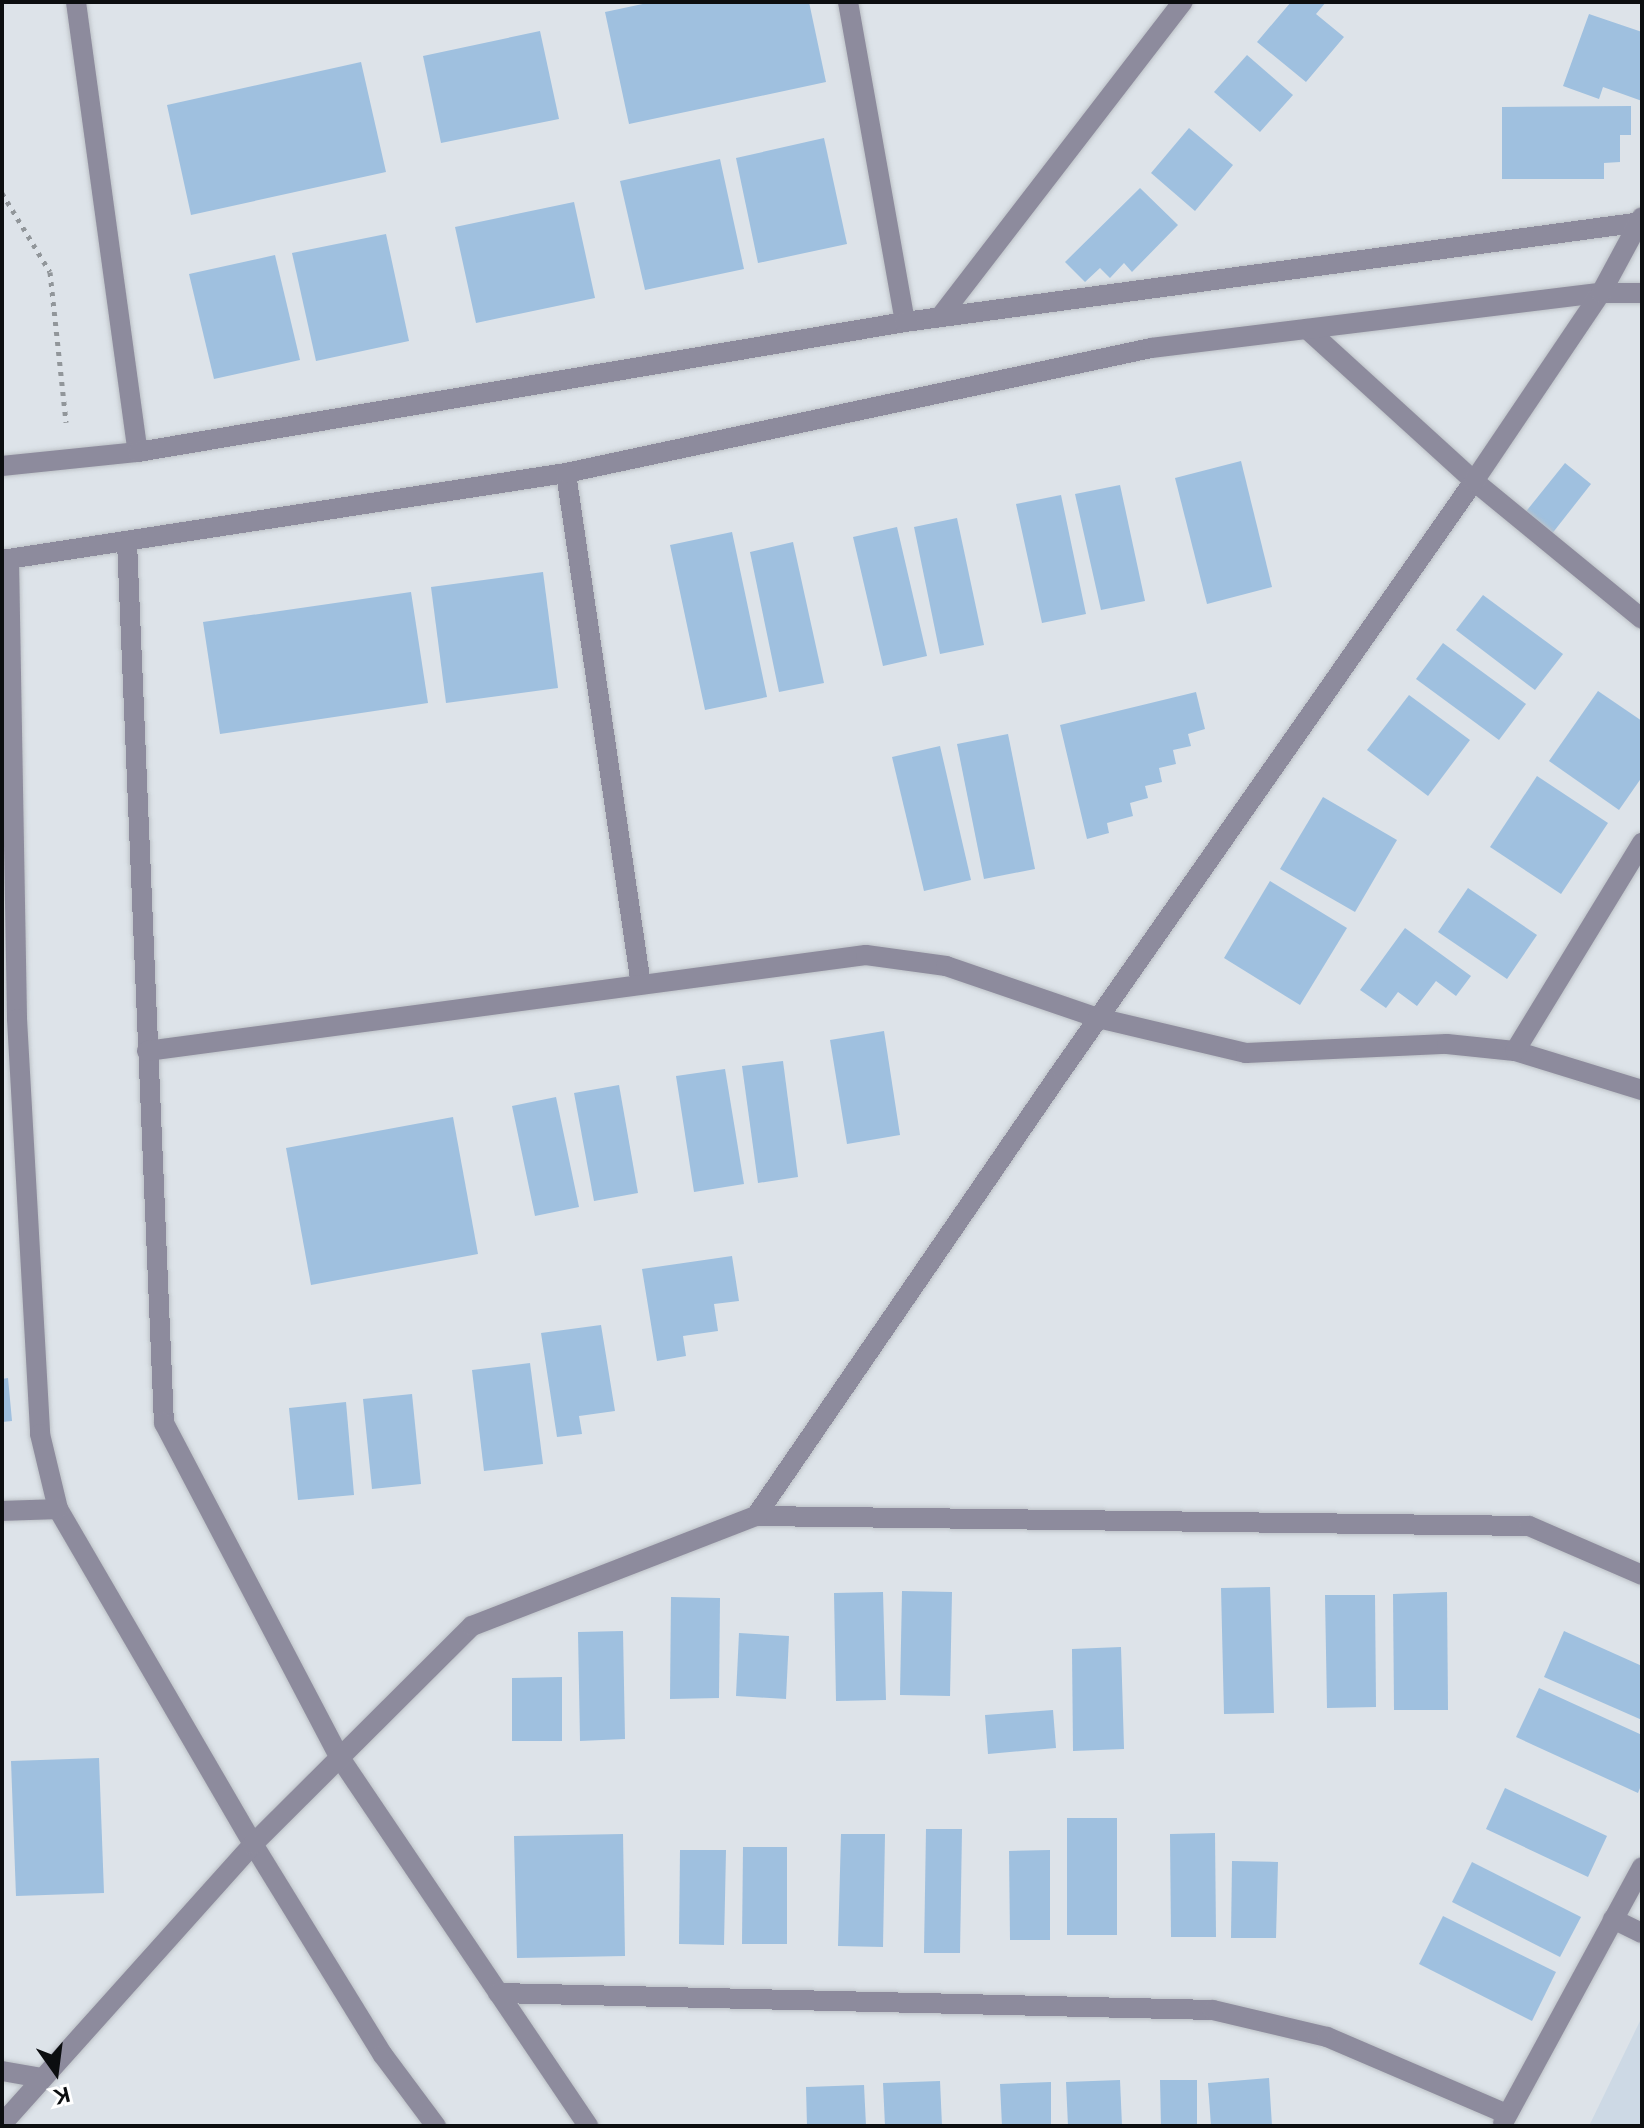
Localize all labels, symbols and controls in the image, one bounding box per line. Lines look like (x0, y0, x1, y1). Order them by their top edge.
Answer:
north arrow (16, 2032, 96, 2112)
text: K (51, 2082, 73, 2110)

